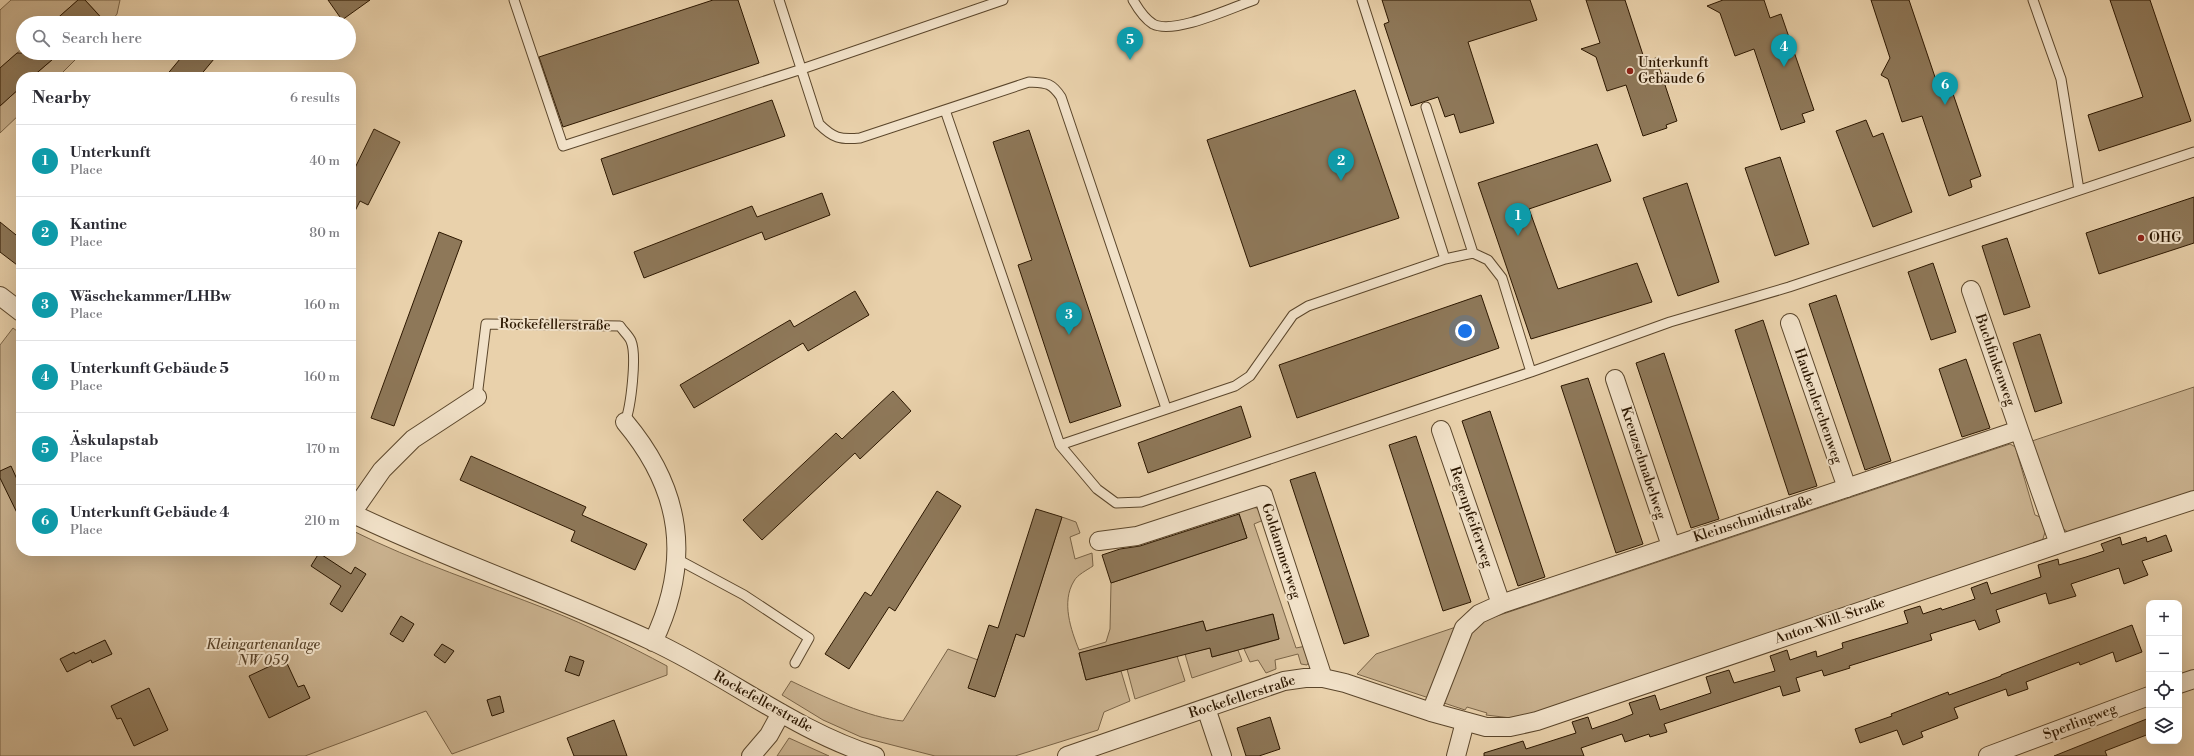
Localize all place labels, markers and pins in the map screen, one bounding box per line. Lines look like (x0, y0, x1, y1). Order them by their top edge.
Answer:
pin: 5 (1117, 27, 1143, 60)
pin: 4 (1771, 34, 1797, 67)
place label: Unterkunft Gebäude 6 (1638, 54, 1709, 88)
marker: Unterkunft Gebäude 6 (1625, 66, 1635, 76)
pin: 6 (1932, 72, 1958, 105)
pin: 2 (1328, 148, 1354, 181)
pin: 1 (1505, 203, 1531, 236)
place label: OHG (2149, 229, 2182, 247)
marker: OHG (2136, 233, 2146, 243)
pin: 3 (1056, 302, 1082, 335)

